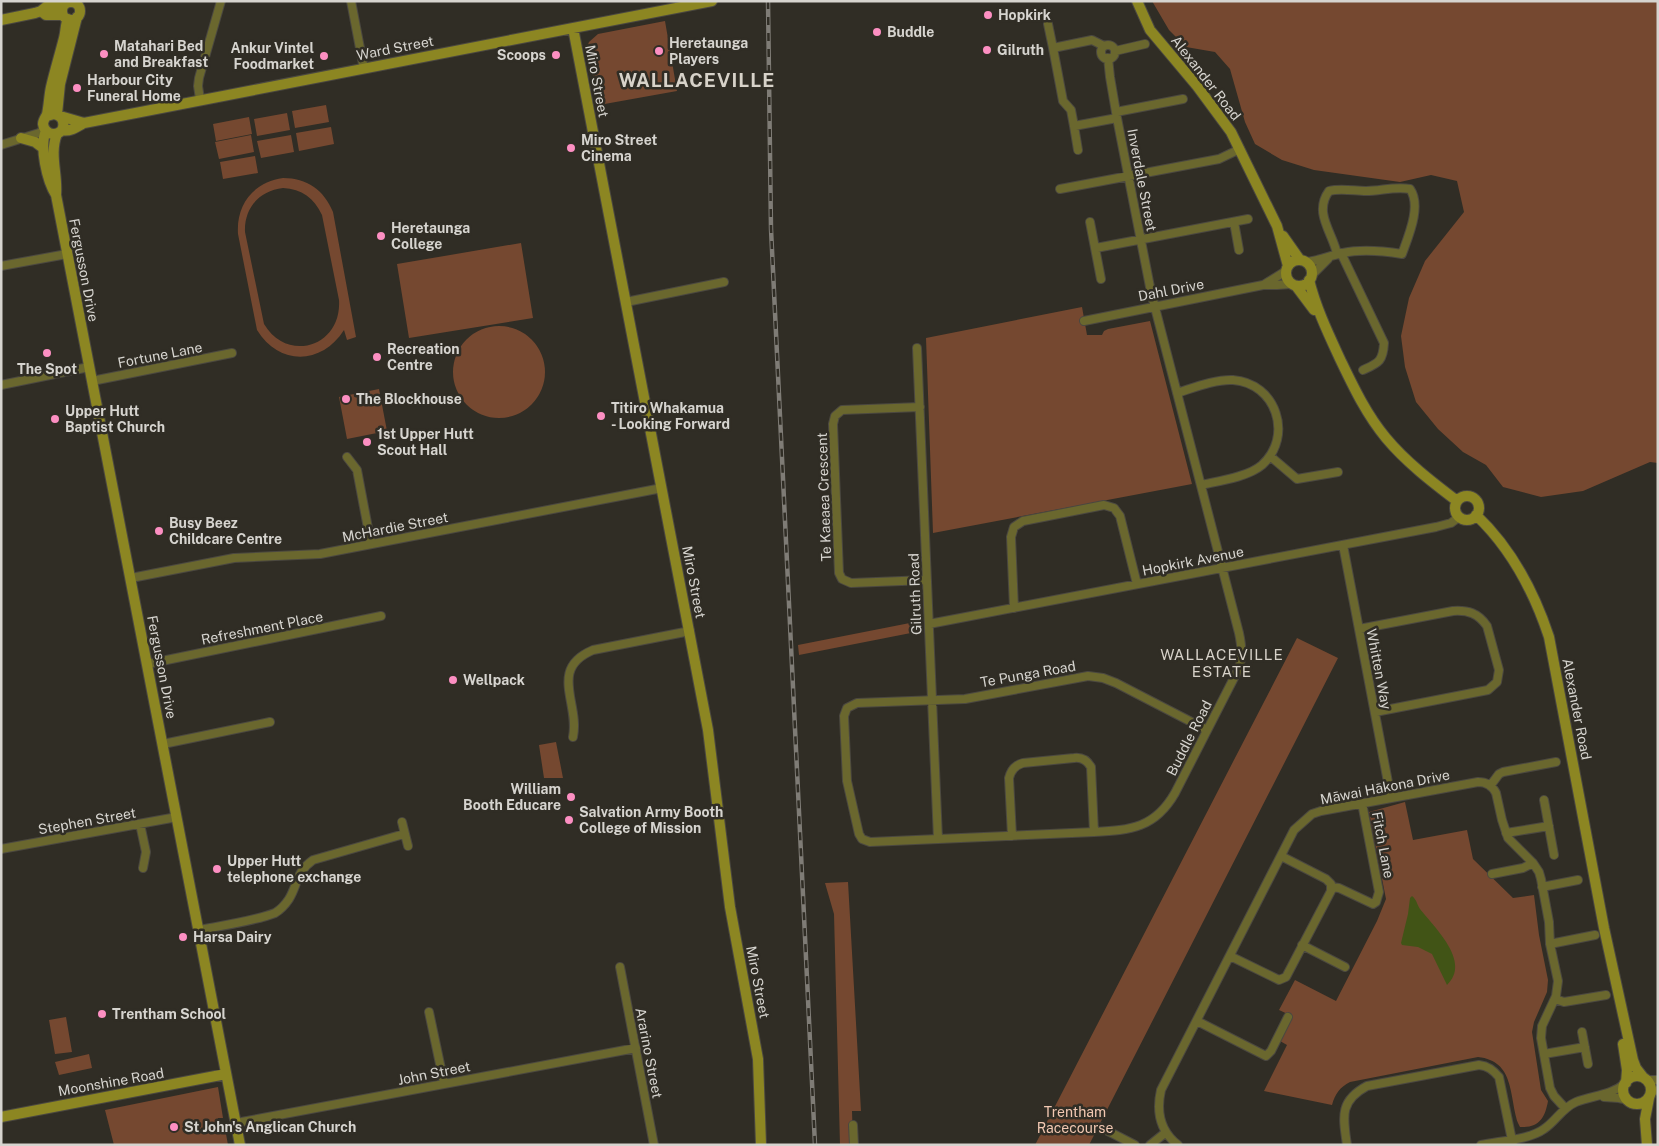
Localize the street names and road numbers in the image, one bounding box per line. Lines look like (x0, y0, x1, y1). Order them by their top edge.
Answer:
street label: Alexander Road (1168, 32, 1244, 124)
street label: Ward Street (355, 33, 435, 63)
street label: Miro Street (582, 43, 612, 119)
street label: Inverdale Street (1124, 127, 1160, 233)
street label: Fergusson Drive (66, 217, 102, 323)
street label: Dahl Drive (1137, 276, 1205, 304)
street label: Fortune Lane (116, 339, 204, 371)
street label: Te Kaeaea Crescent (814, 432, 834, 562)
street label: McHardie Street (341, 509, 449, 545)
street label: Hopkirk Avenue (1141, 543, 1245, 579)
street label: Miro Street (679, 544, 709, 620)
street label: Gilruth Road (906, 553, 924, 635)
street label: Refreshment Place (200, 608, 324, 648)
street label: Fergusson Drive (144, 614, 180, 720)
street label: Whitten Way (1363, 627, 1395, 711)
street label: Alexander Road (1559, 657, 1595, 761)
street label: Te Punga Road (979, 658, 1077, 690)
street label: Buddle Road (1163, 698, 1215, 778)
street label: Māwai Hākona Drive (1319, 767, 1451, 807)
street label: Stephen Street (37, 805, 137, 837)
street label: Fitch Lane (1369, 810, 1397, 880)
street label: Miro Street (743, 944, 773, 1020)
street label: Ararino Street (632, 1006, 666, 1100)
street label: John Street (396, 1058, 472, 1088)
street label: Moonshine Road (57, 1065, 165, 1099)

